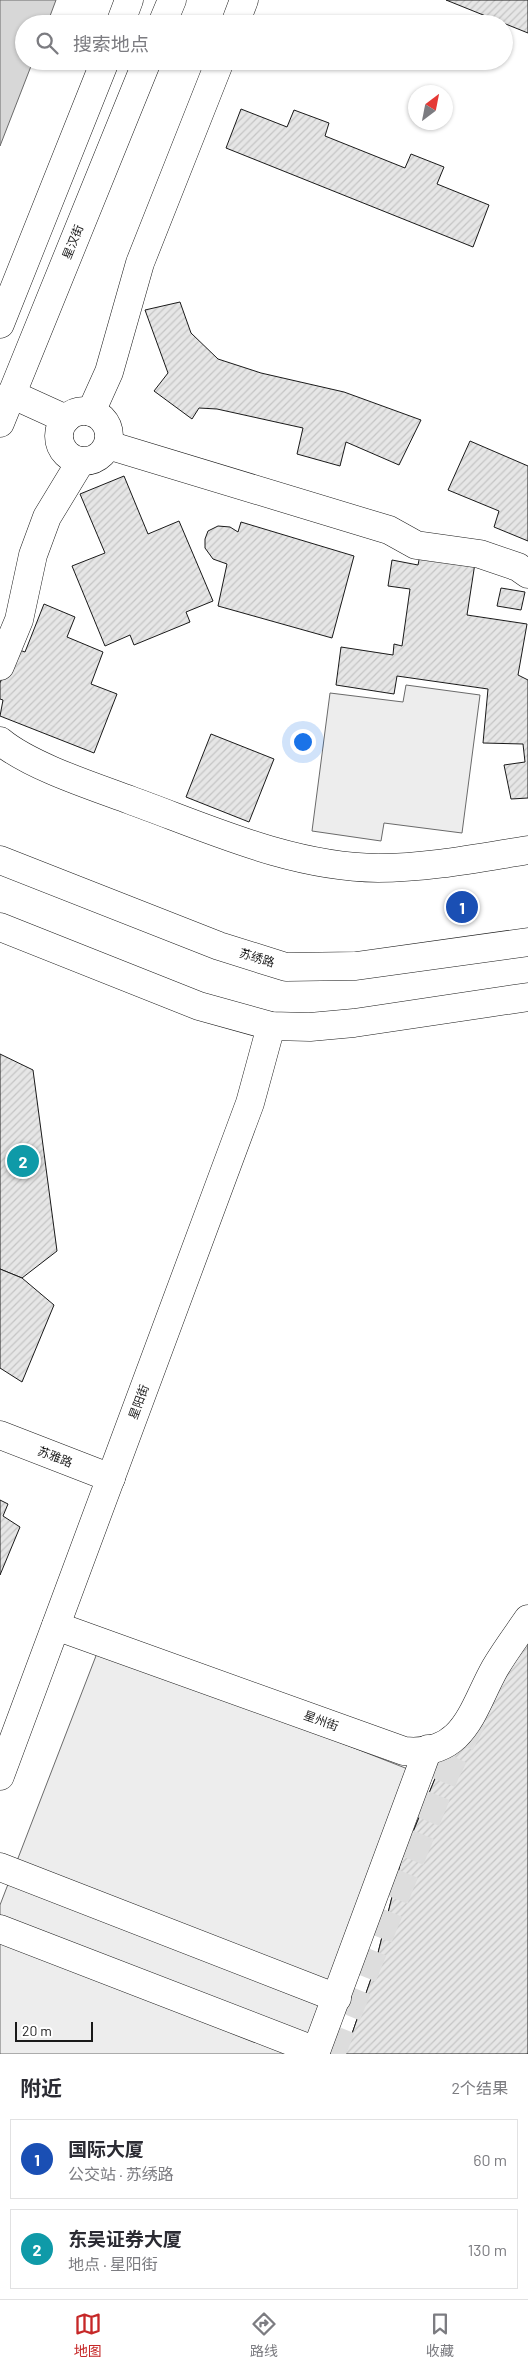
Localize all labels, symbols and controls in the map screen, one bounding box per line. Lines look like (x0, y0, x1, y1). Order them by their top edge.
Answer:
search box (15, 15, 513, 70)
icon: search (33, 29, 61, 57)
text: 搜索地点 (73, 32, 149, 55)
north arrow (408, 85, 453, 130)
street label: 星汉街 (59, 222, 85, 261)
your location (290, 729, 316, 755)
pin: 1 (446, 888, 478, 926)
street label: 苏绣路 (238, 945, 277, 969)
pin: 2 (7, 1142, 39, 1180)
street label: 星阳街 (125, 1382, 151, 1421)
street label: 苏雅路 (36, 1443, 75, 1469)
street label: 星州街 (302, 1707, 341, 1733)
scale bar (15, 2019, 92, 2042)
text: 20 m (22, 2022, 52, 2039)
text: 附近 (20, 2075, 62, 2100)
text: 2个结果 (451, 2078, 508, 2097)
text: 国际大厦 (68, 2137, 144, 2160)
text: 1 (34, 2150, 40, 2169)
text: 60 m (473, 2150, 507, 2169)
text: 公交站 · 苏绣路 (68, 2164, 174, 2183)
text: 东吴证券大厦 (68, 2227, 182, 2250)
text: 2 (33, 2240, 41, 2259)
text: 130 m (468, 2240, 507, 2259)
text: 地点 · 星阳街 (68, 2254, 158, 2273)
tab: 地图 (74, 2310, 102, 2360)
tab: 路线 (250, 2310, 278, 2360)
tab: 收藏 (426, 2310, 454, 2360)

